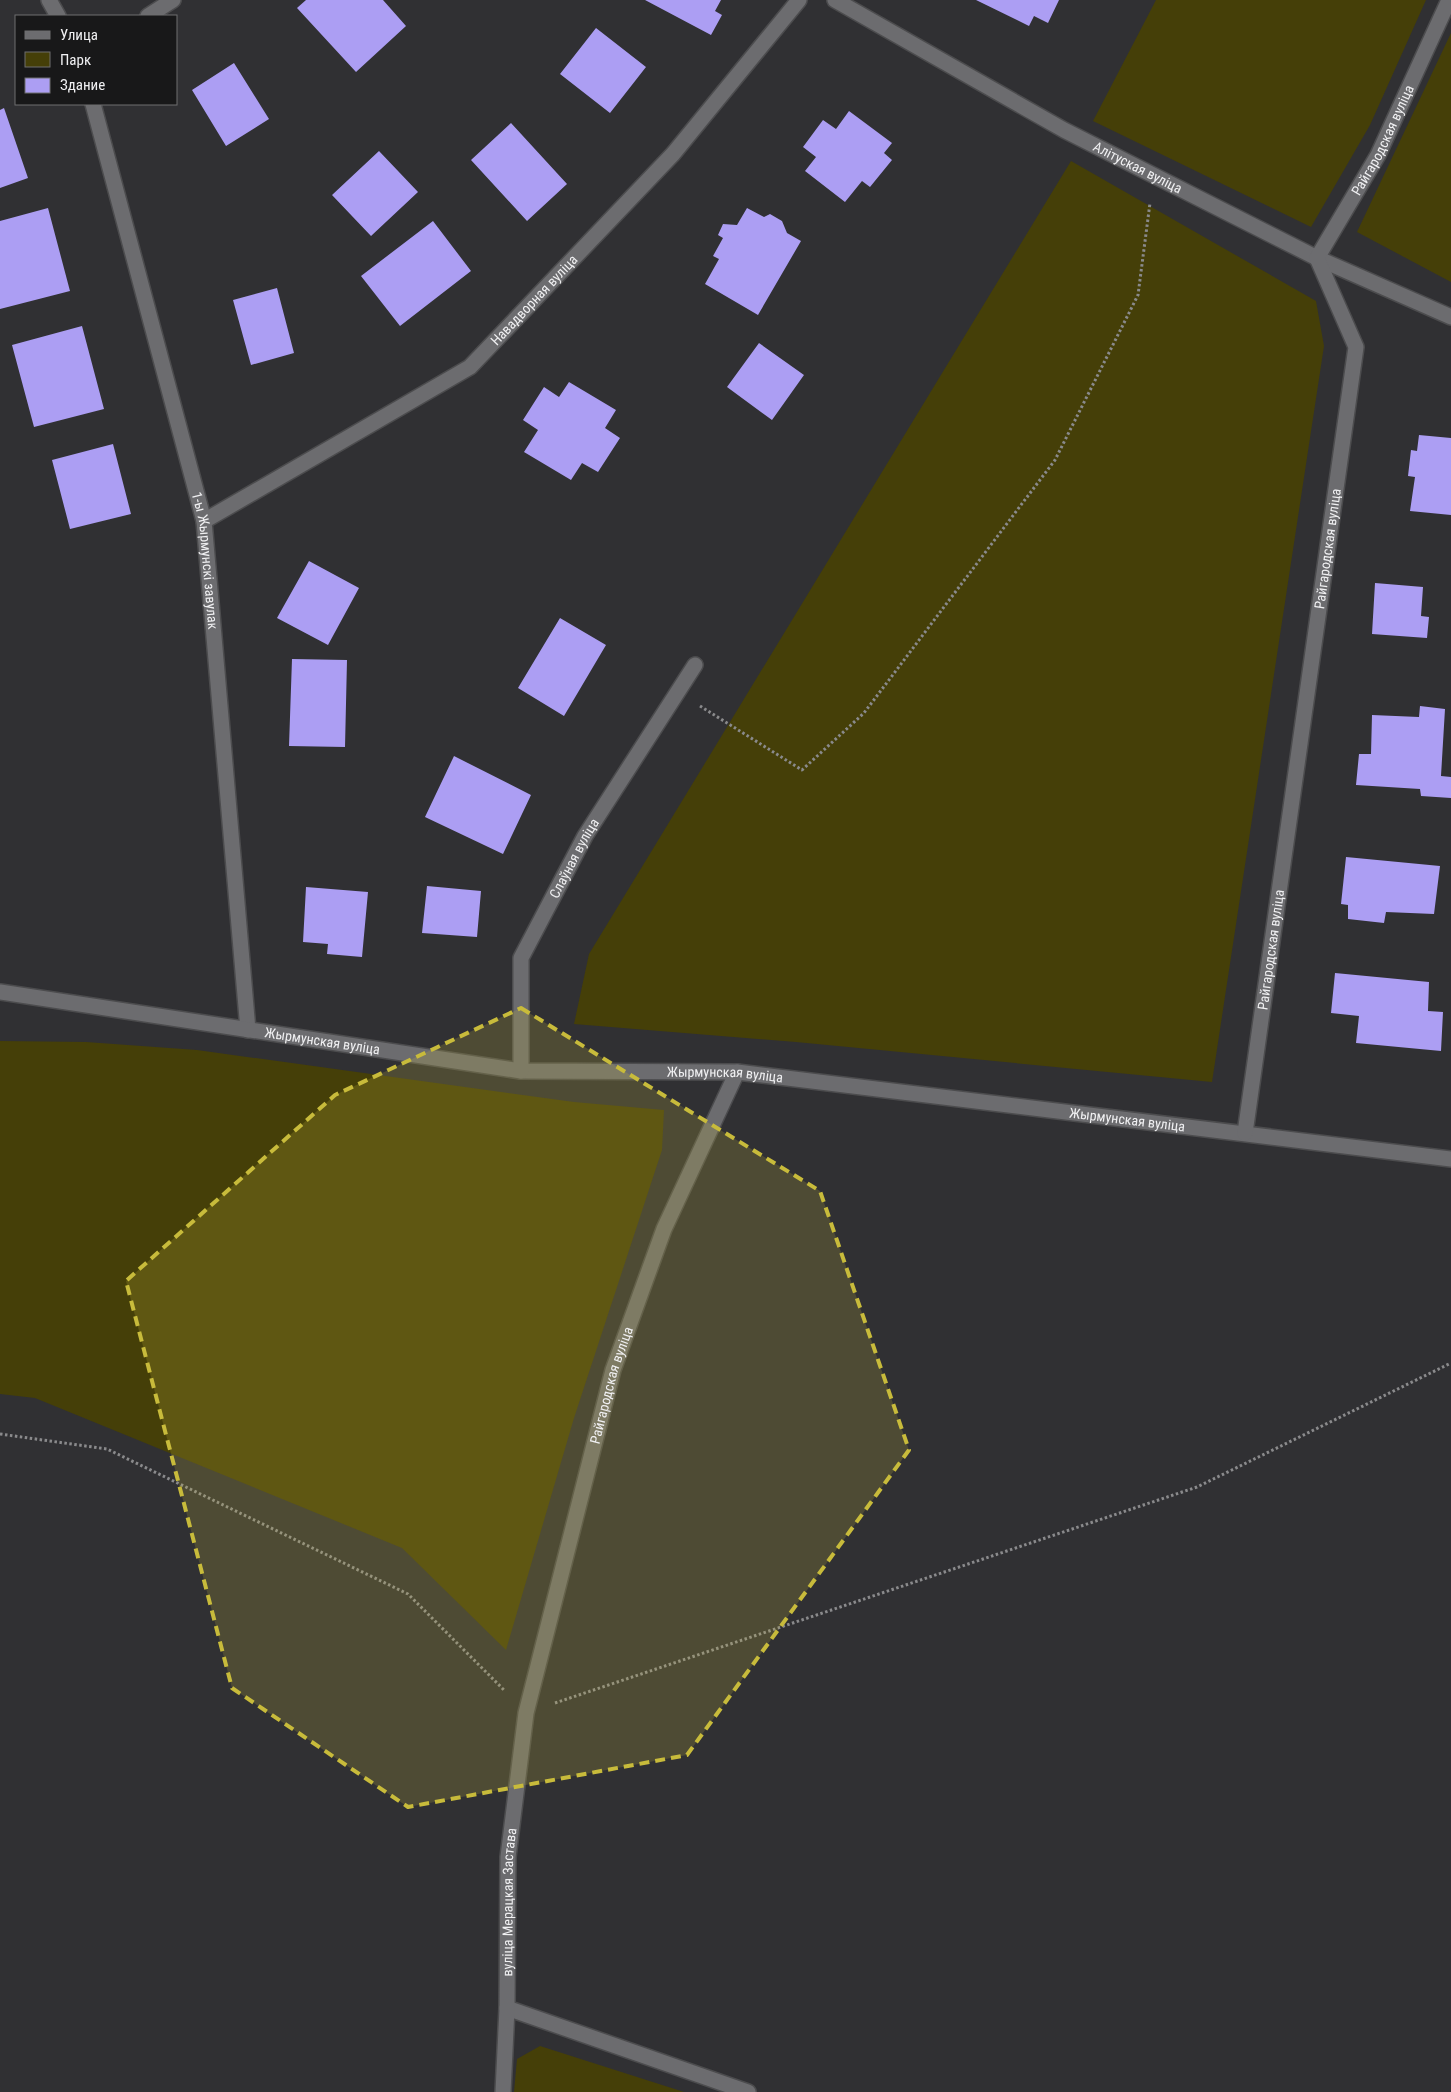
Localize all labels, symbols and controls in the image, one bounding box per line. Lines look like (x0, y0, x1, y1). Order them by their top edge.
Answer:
legend (15, 15, 178, 105)
text: Улица (60, 26, 98, 44)
text: Парк (60, 51, 91, 69)
text: Здание (60, 76, 105, 94)
street label: Райгародская вуліца (1348, 83, 1417, 198)
street label: Алітуская вуліца (1091, 138, 1185, 196)
street label: Навадворная вуліца (487, 252, 581, 348)
street label: Райгародская вуліца (1311, 488, 1344, 610)
street label: 1-ы Жырмунскі завулак (189, 490, 221, 630)
street label: Слаўная вуліца (546, 815, 602, 901)
street label: Райгародская вуліца (1254, 889, 1287, 1011)
street label: Жырмунская вуліца (264, 1024, 381, 1058)
street label: Жырмунская вуліца (667, 1064, 784, 1086)
street label: Жырмунская вуліца (1068, 1105, 1186, 1135)
street label: Райгародская вуліца (587, 1324, 636, 1445)
street label: вуліца Мерацкая Застава (499, 1827, 520, 1976)

